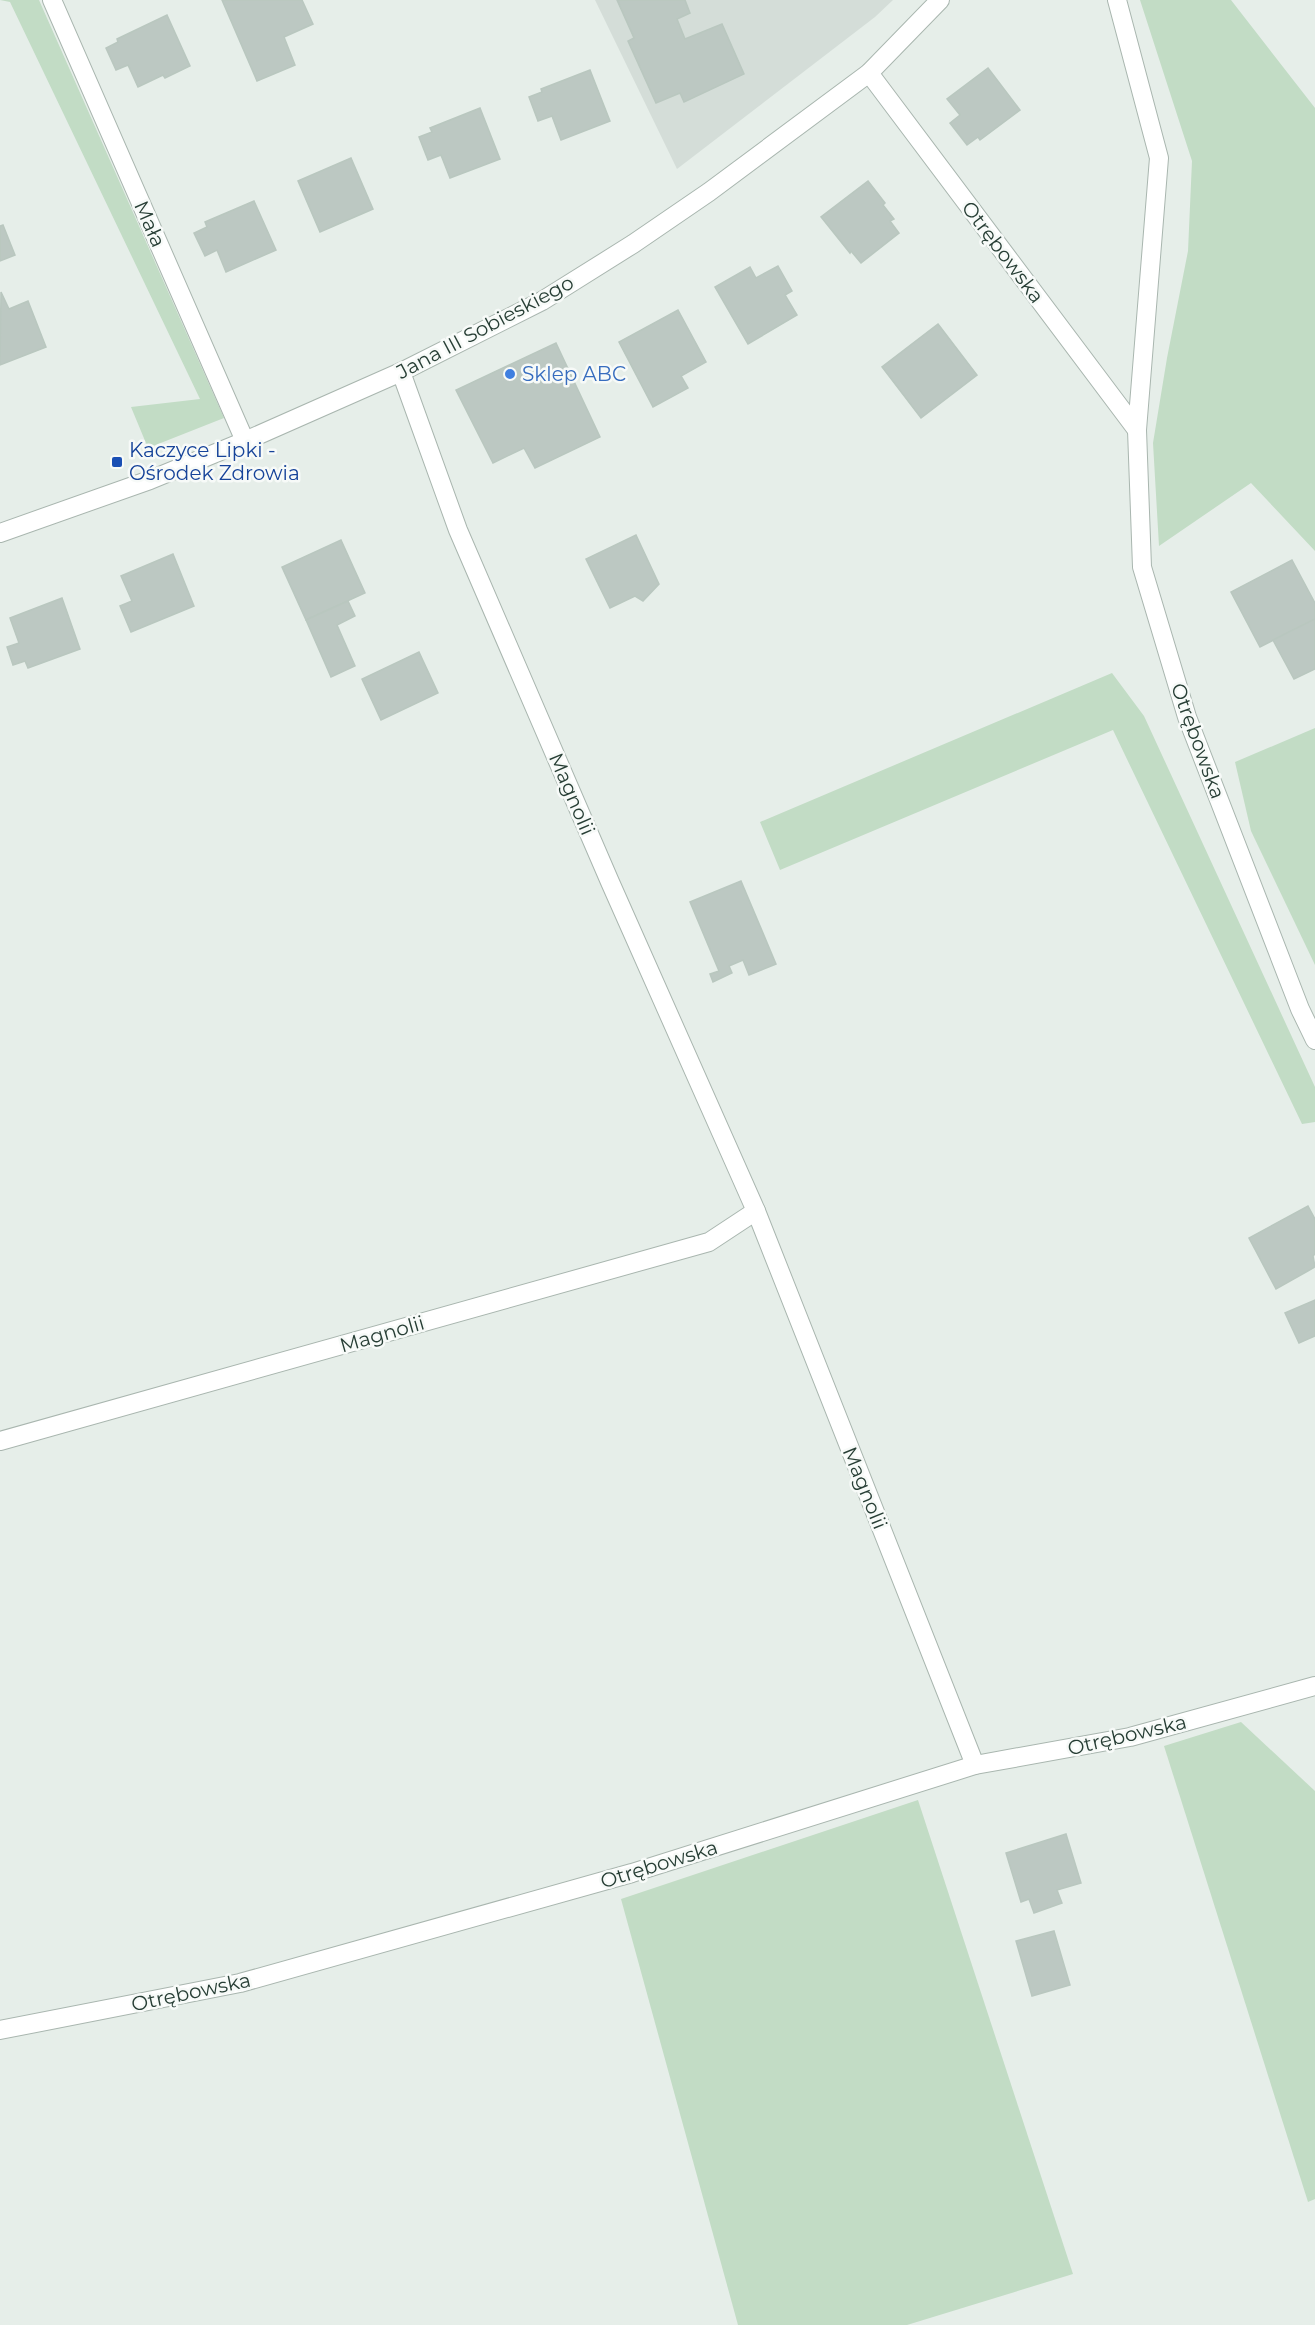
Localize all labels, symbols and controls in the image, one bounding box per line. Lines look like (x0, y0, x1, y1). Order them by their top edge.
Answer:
street label: Otrębowska (957, 196, 1049, 308)
street label: Mała (129, 197, 171, 251)
street label: Jana III Sobieskiego (391, 270, 578, 384)
place label: Sklep ABC (522, 362, 626, 386)
marker: Sklep ABC (503, 367, 517, 381)
place label: Kaczyce Lipki - Ośrodek Zdrowia (129, 438, 300, 485)
marker: Kaczyce Lipki - Ośrodek Zdrowia (110, 455, 124, 469)
street label: Otrębowska (1166, 680, 1230, 802)
street label: Magnolii (544, 749, 600, 839)
street label: Magnolii (337, 1311, 427, 1357)
street label: Magnolii (838, 1443, 892, 1533)
street label: Otrębowska (1065, 1710, 1189, 1760)
street label: Otrębowska (597, 1835, 721, 1893)
street label: Otrębowska (129, 1968, 253, 2016)

